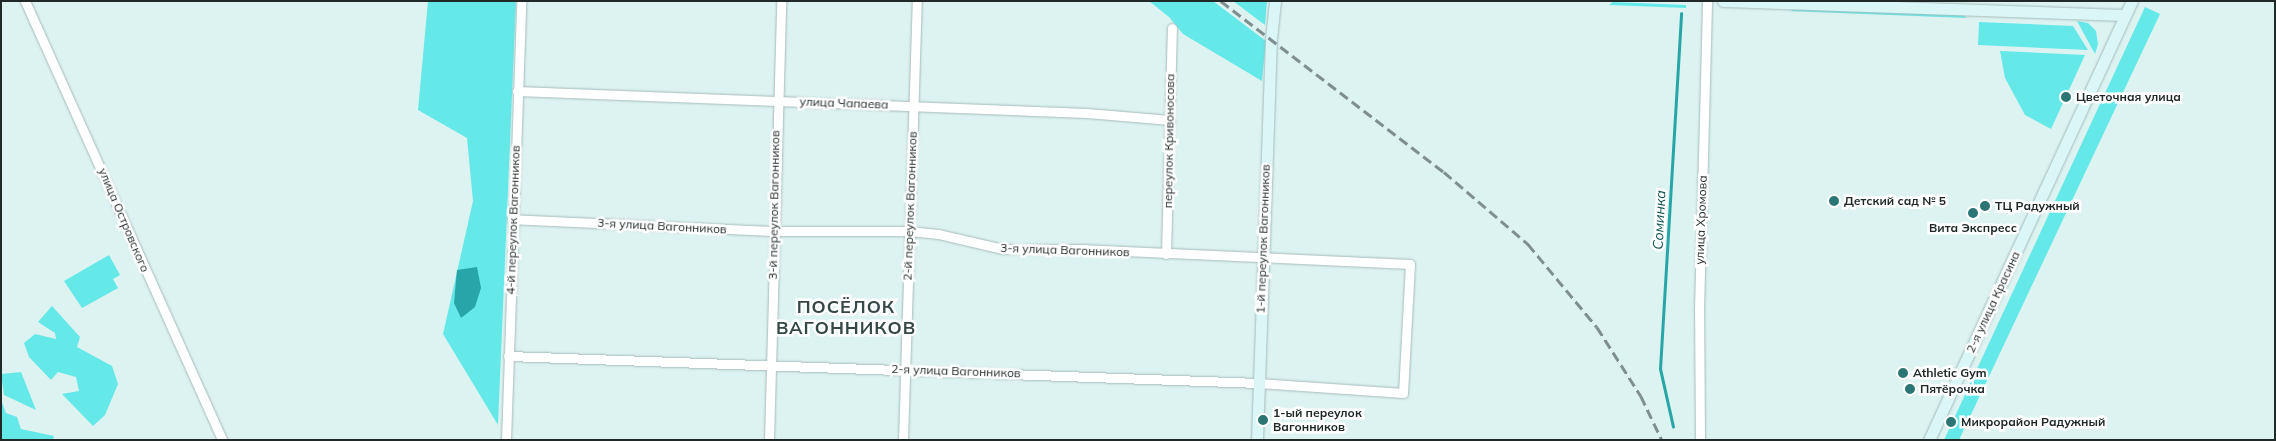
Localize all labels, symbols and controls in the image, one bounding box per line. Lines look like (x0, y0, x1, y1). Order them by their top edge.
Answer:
street label: переулок Кривоносова (1161, 74, 1177, 208)
place label: Цветочная улица (2076, 90, 2181, 104)
marker: Цветочная улица (2060, 91, 2072, 103)
street label: улица Чапаева (799, 94, 889, 112)
street label: 3-й переулок Вагонников (765, 130, 783, 280)
street label: 2-й переулок Вагонников (900, 131, 920, 281)
street label: 4-й переулок Вагонников (503, 145, 523, 295)
street label: 1-й переулок Вагонников (1253, 164, 1273, 314)
street label: улица Островского (96, 166, 152, 274)
street label: улица Хромова (1692, 175, 1710, 265)
water label: Соминка (1649, 190, 1669, 250)
place label: Детский сад № 5 (1844, 194, 1946, 208)
marker: Детский сад № 5 (1828, 195, 1840, 207)
place label: ТЦ Радужный (1995, 199, 2080, 213)
marker: ТЦ Радужный (1979, 200, 1991, 212)
marker: Вита Экспресс (1967, 207, 1979, 219)
street label: 3-я улица Вагонников (597, 215, 727, 237)
place label: Вита Экспресс (1929, 221, 2017, 235)
street label: 3-я улица Вагонников (1000, 241, 1130, 259)
street label: 2-я улица Красина (1963, 249, 2023, 355)
district label: ПОСЁЛОК ВАГОННИКОВ (775, 297, 917, 340)
street label: 2-я улица Вагонников (891, 362, 1021, 380)
place label: Athletic Gym (1913, 366, 1986, 380)
marker: Athletic Gym (1897, 367, 1909, 379)
place label: Пятёрочка (1920, 382, 1985, 396)
marker: Пятёрочка (1904, 383, 1916, 395)
place label: 1-ый переулок Вагонников (1273, 406, 1362, 434)
marker: 1-ый переулок Вагонников (1257, 414, 1269, 426)
place label: Микрорайон Радужный (1961, 415, 2105, 429)
marker: Микрорайон Радужный (1945, 416, 1957, 428)

